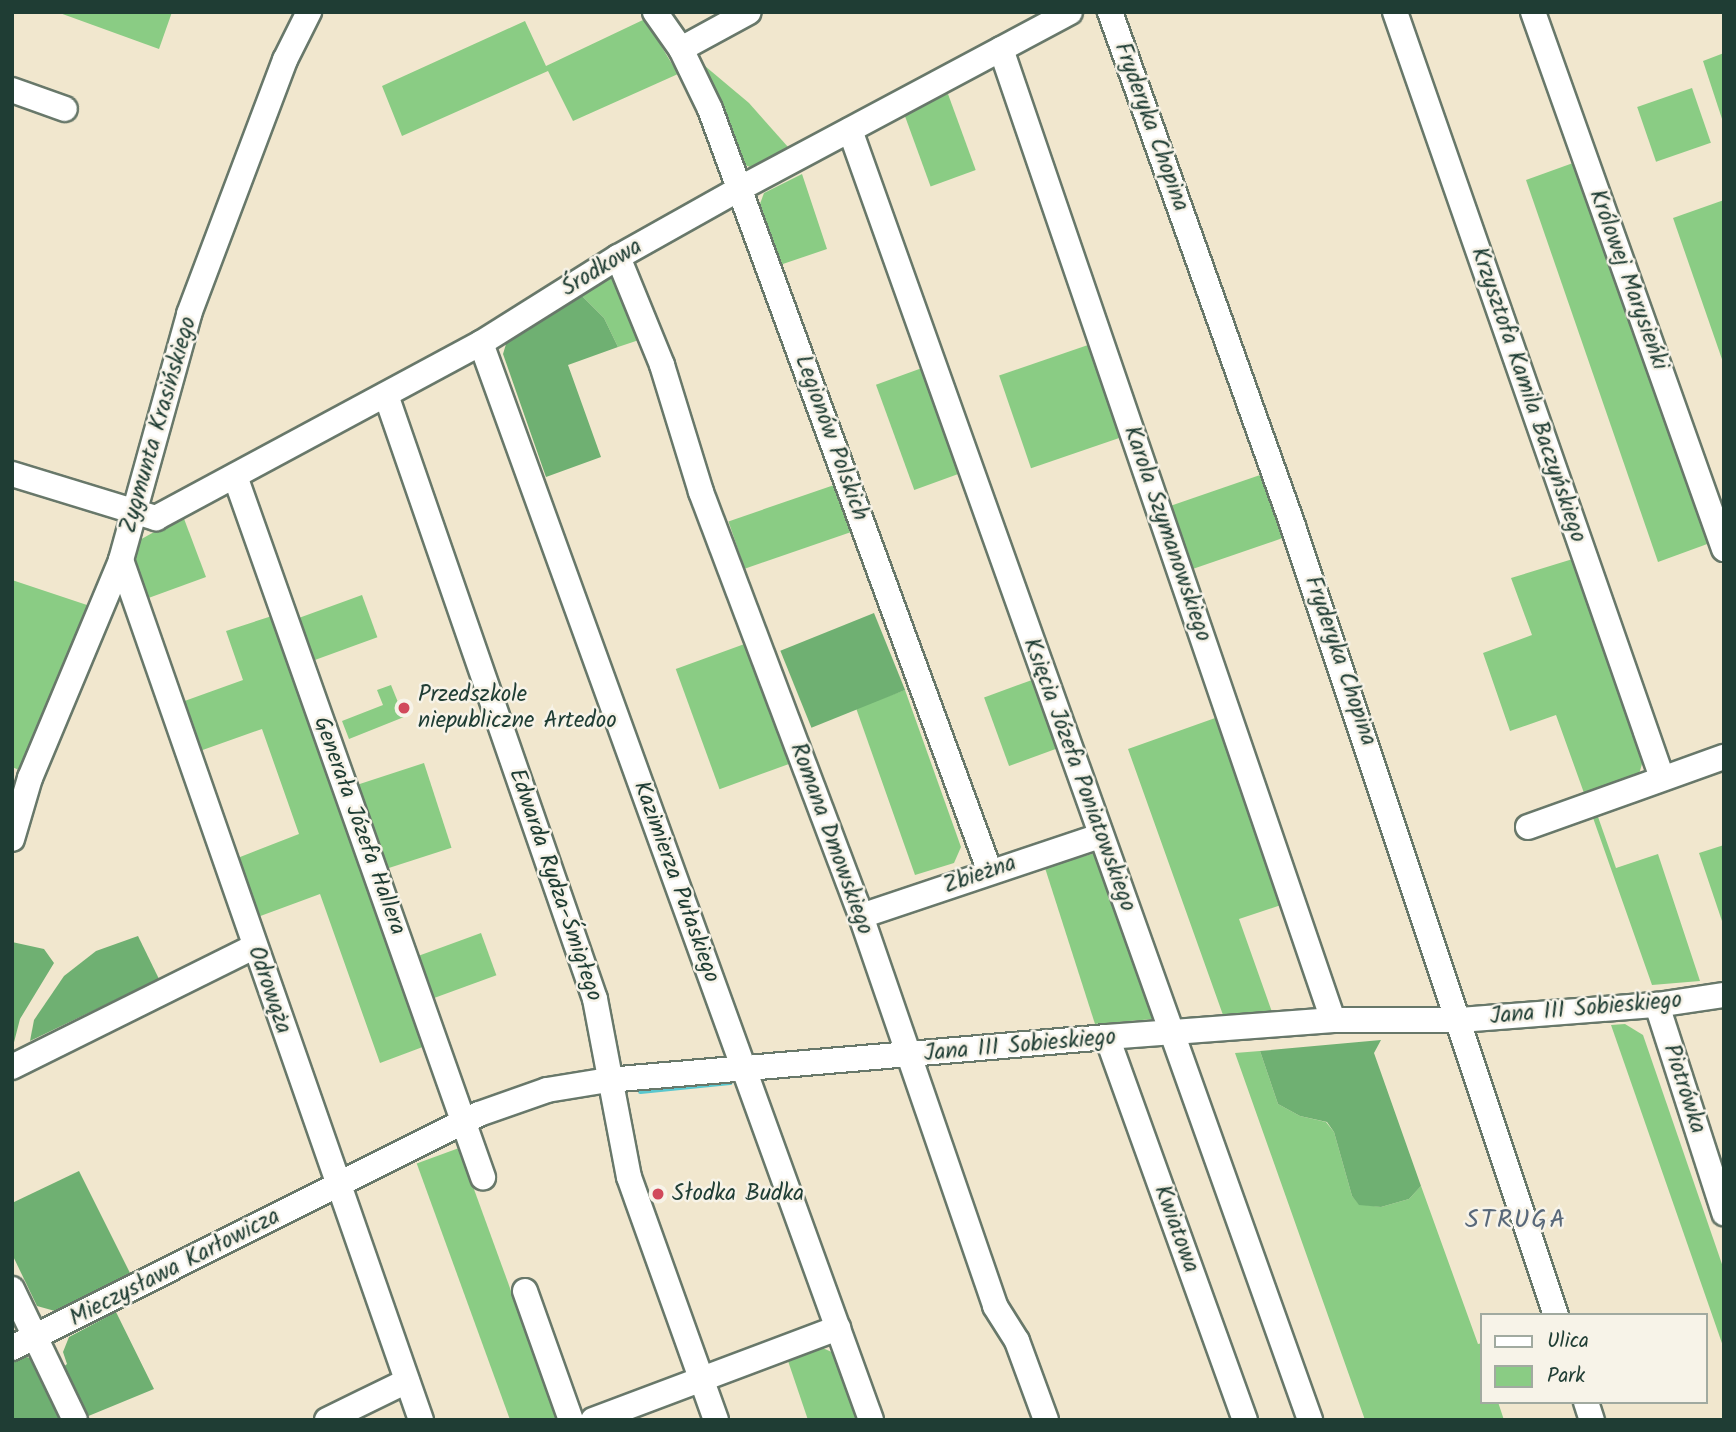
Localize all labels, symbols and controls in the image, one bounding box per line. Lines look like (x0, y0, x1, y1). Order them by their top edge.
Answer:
street label: Fryderyka Chopina (1108, 39, 1194, 215)
street label: Królowej Marysieńki (1583, 186, 1673, 374)
street label: Środkowa (557, 233, 647, 303)
street label: Krzysztofa Kamila Baczyńskiego (1464, 244, 1592, 546)
street label: Zygmunta Krasińskiego (115, 314, 203, 536)
street label: Legionów Polskich (788, 351, 874, 525)
street label: Karola Szymanowskiego (1117, 423, 1217, 645)
street label: Fryderyka Chopina (1298, 573, 1382, 749)
street label: Księcia Józefa Poniatowskiego (1017, 635, 1141, 915)
place label: Przedszkole niepubliczne Artedoo (418, 681, 617, 735)
marker: Przedszkole niepubliczne Artedoo (396, 700, 412, 716)
street label: Generała Józefa Hallera (307, 713, 411, 939)
street label: Romana Dmowskiego (783, 739, 879, 939)
street label: Edwarda Rydza-Śmigłego (502, 765, 608, 1005)
street label: Kazimierza Pułaskiego (627, 778, 725, 986)
street label: Zbieżna (940, 850, 1020, 900)
street label: Odrowąża (241, 943, 297, 1037)
street label: Jana III Sobieskiego (1489, 987, 1683, 1031)
street label: Jana III Sobieskiego (923, 1024, 1117, 1068)
street label: Piotrówka (1657, 1041, 1711, 1137)
place label: Słodka Budka (672, 1180, 804, 1208)
street label: Kwiatowa (1147, 1182, 1205, 1276)
marker: Słodka Budka (650, 1186, 666, 1202)
street label: Mieczysława Karłowicza (65, 1203, 285, 1333)
district label: STRUGA (1466, 1205, 1566, 1237)
legend (1480, 1313, 1708, 1404)
text: Ulica (1547, 1325, 1589, 1358)
text: Park (1547, 1360, 1585, 1393)

